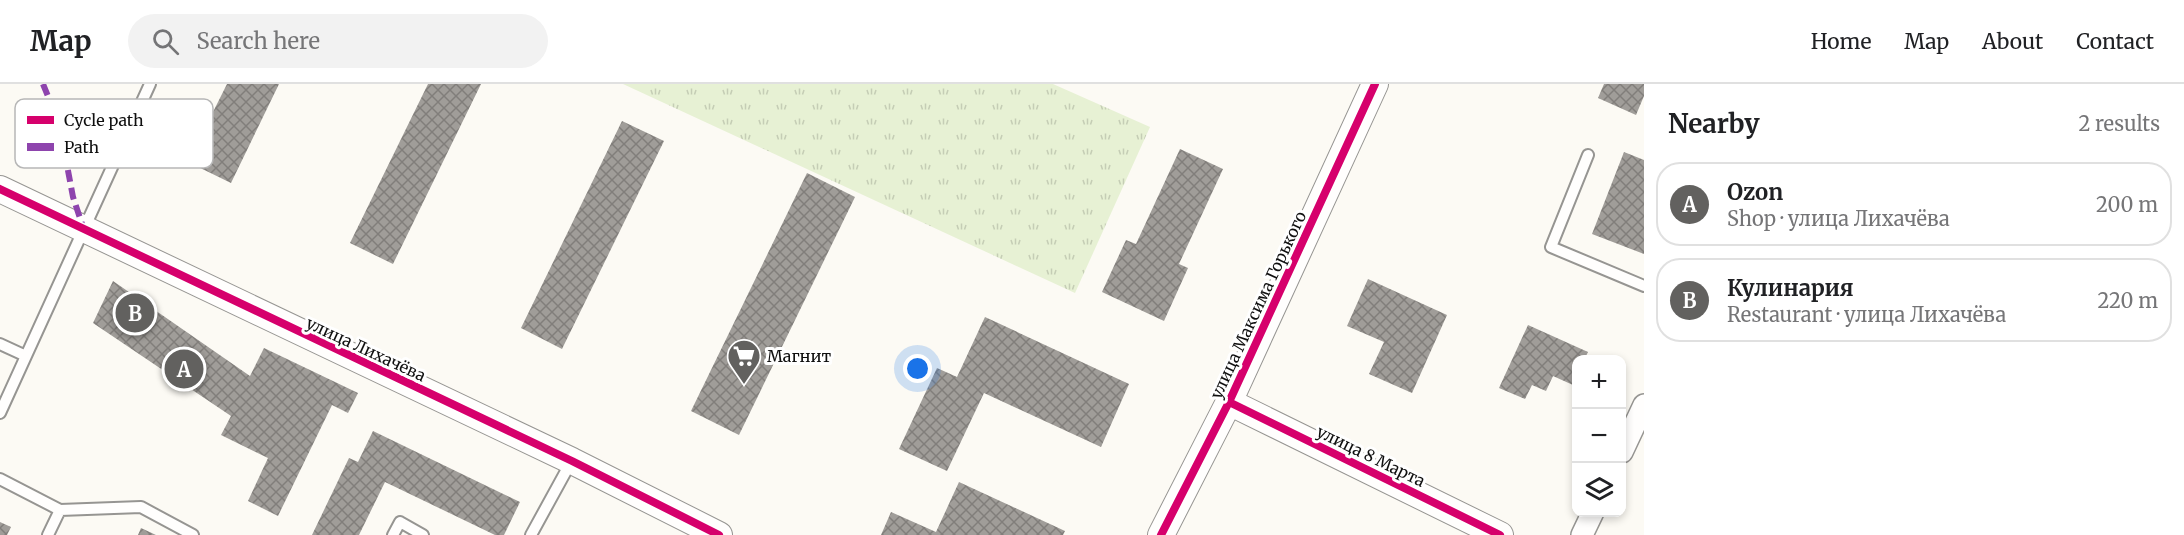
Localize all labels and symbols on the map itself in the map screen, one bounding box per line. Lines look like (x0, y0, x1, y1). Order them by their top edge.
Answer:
legend (15, 99, 213, 168)
text: Cycle path (64, 110, 144, 130)
text: Path (64, 137, 100, 157)
street label: улица Максима Горького (1206, 208, 1310, 402)
pin: B (116, 290, 154, 336)
street label: улица Лихачёва (303, 313, 429, 386)
supermarket icon: Магнит (726, 338, 762, 385)
pin: A (164, 346, 204, 392)
place label: Магнит (767, 346, 832, 366)
your location (903, 354, 932, 383)
street label: улица 8 Марта (1313, 421, 1429, 491)

